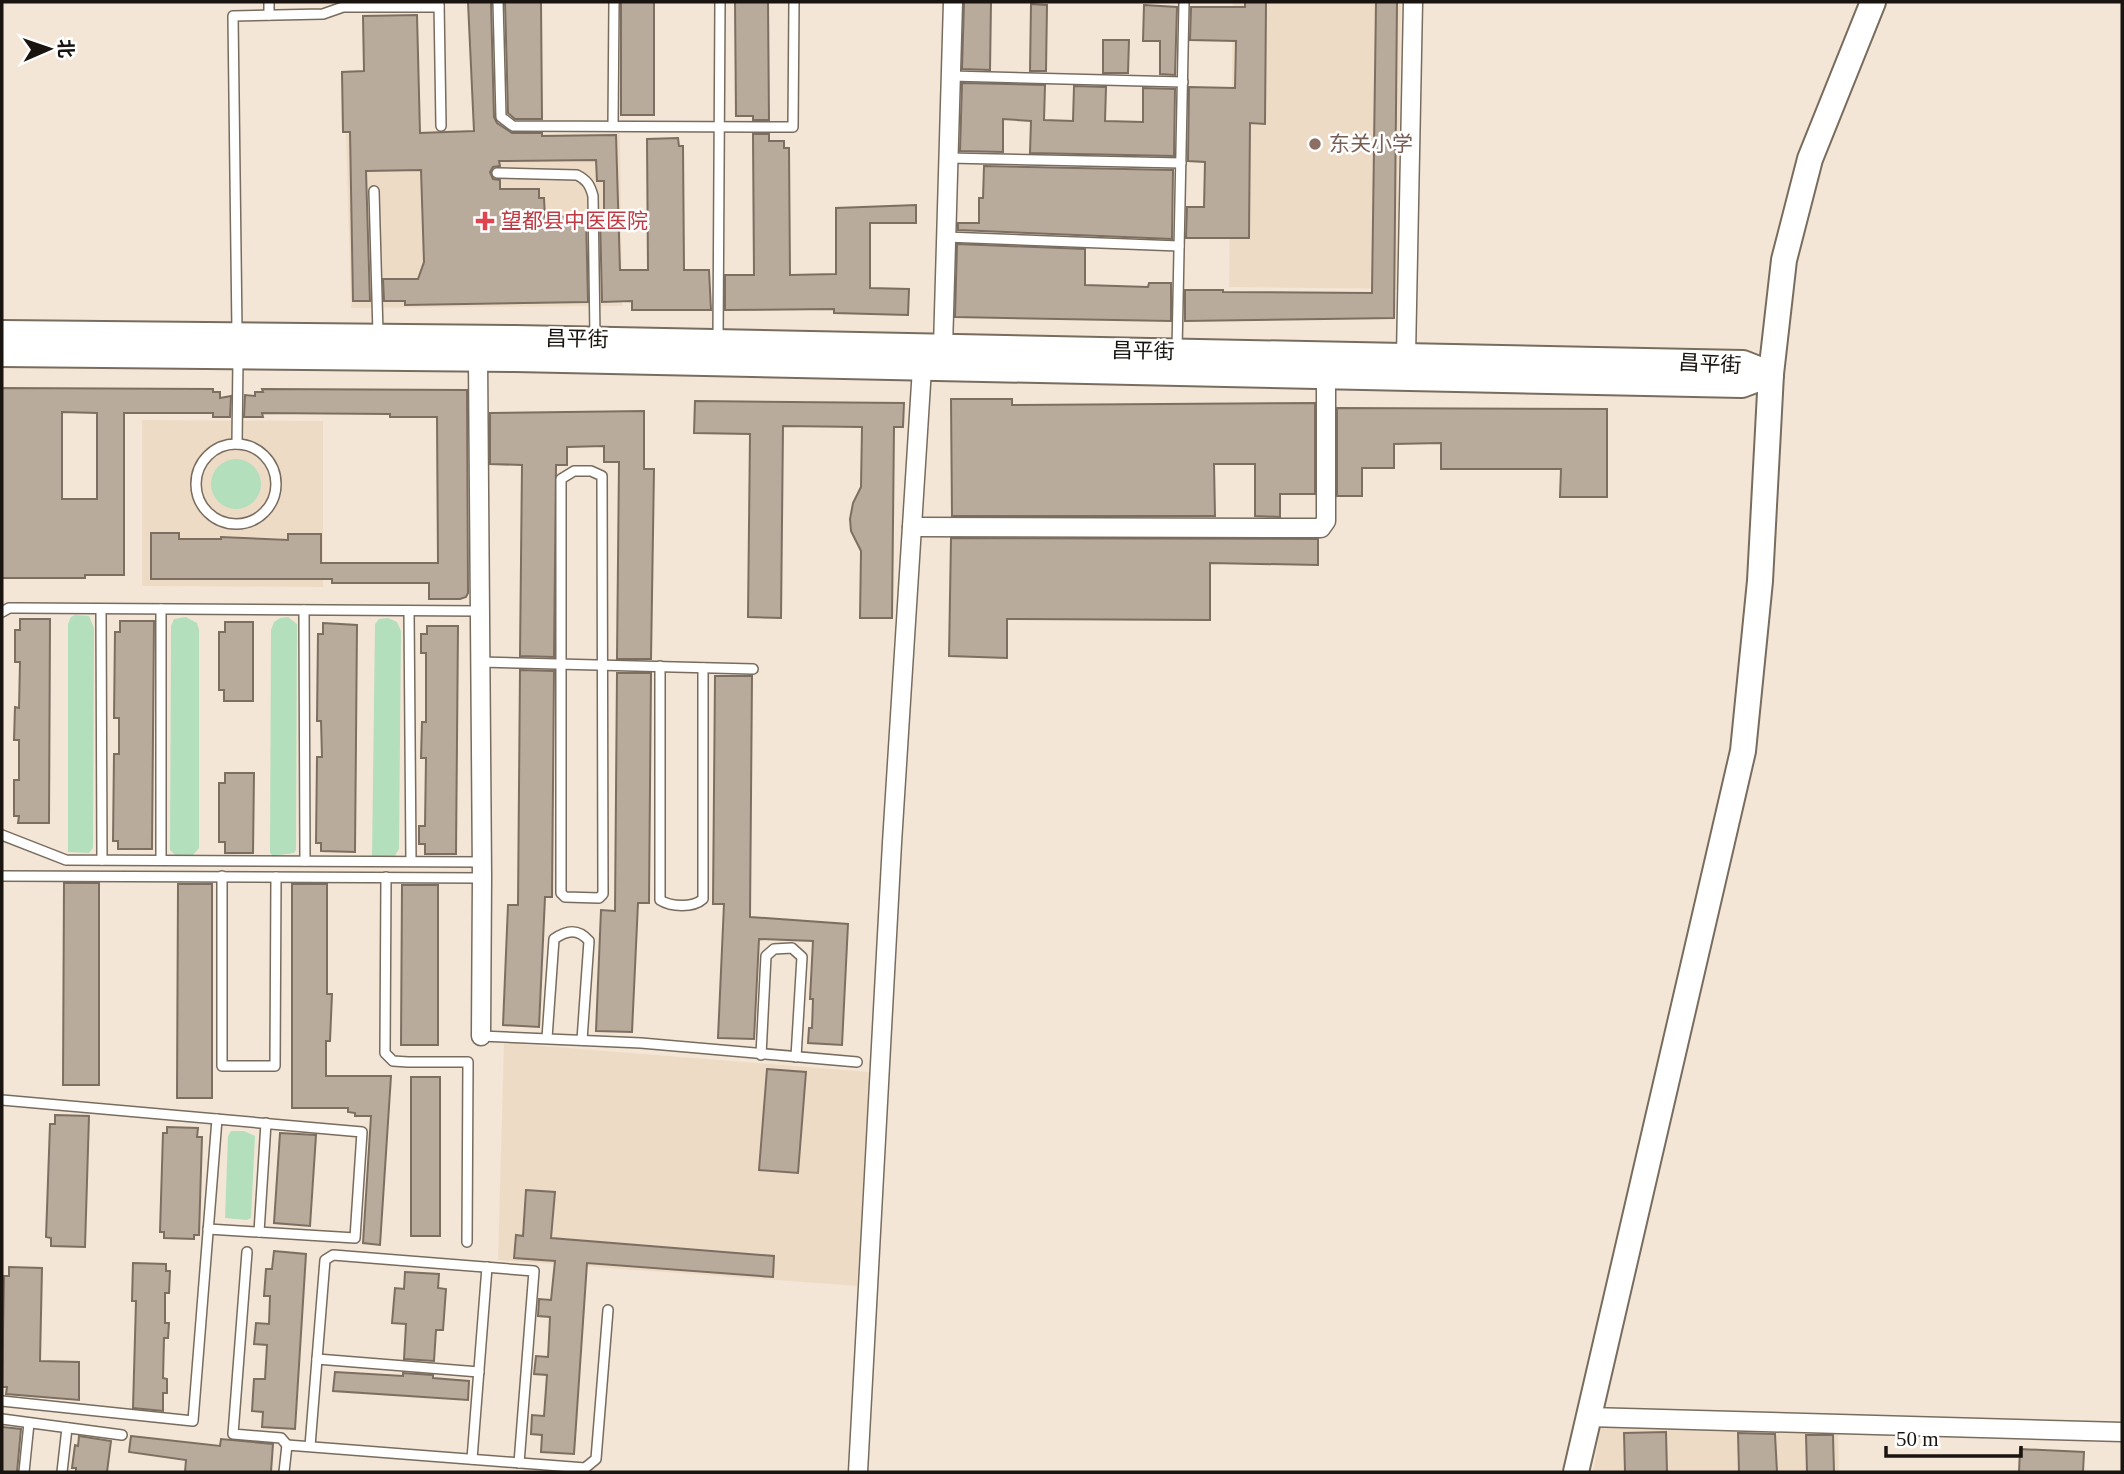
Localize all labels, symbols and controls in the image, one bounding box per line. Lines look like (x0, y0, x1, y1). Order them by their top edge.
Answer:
north arrow (14, 14, 84, 84)
text: 北 (55, 39, 76, 58)
place label: 东关小学 (1329, 132, 1413, 156)
marker: 东关小学 (1307, 136, 1323, 152)
place label: 望都县中医医院 (501, 209, 648, 233)
marker: 望都县中医医院 (475, 211, 495, 231)
street label: 昌平街 (545, 326, 609, 352)
street label: 昌平街 (1111, 338, 1175, 364)
street label: 昌平街 (1678, 350, 1742, 378)
scale bar (1886, 1414, 2021, 1458)
text: 50 m (1896, 1427, 1939, 1451)

